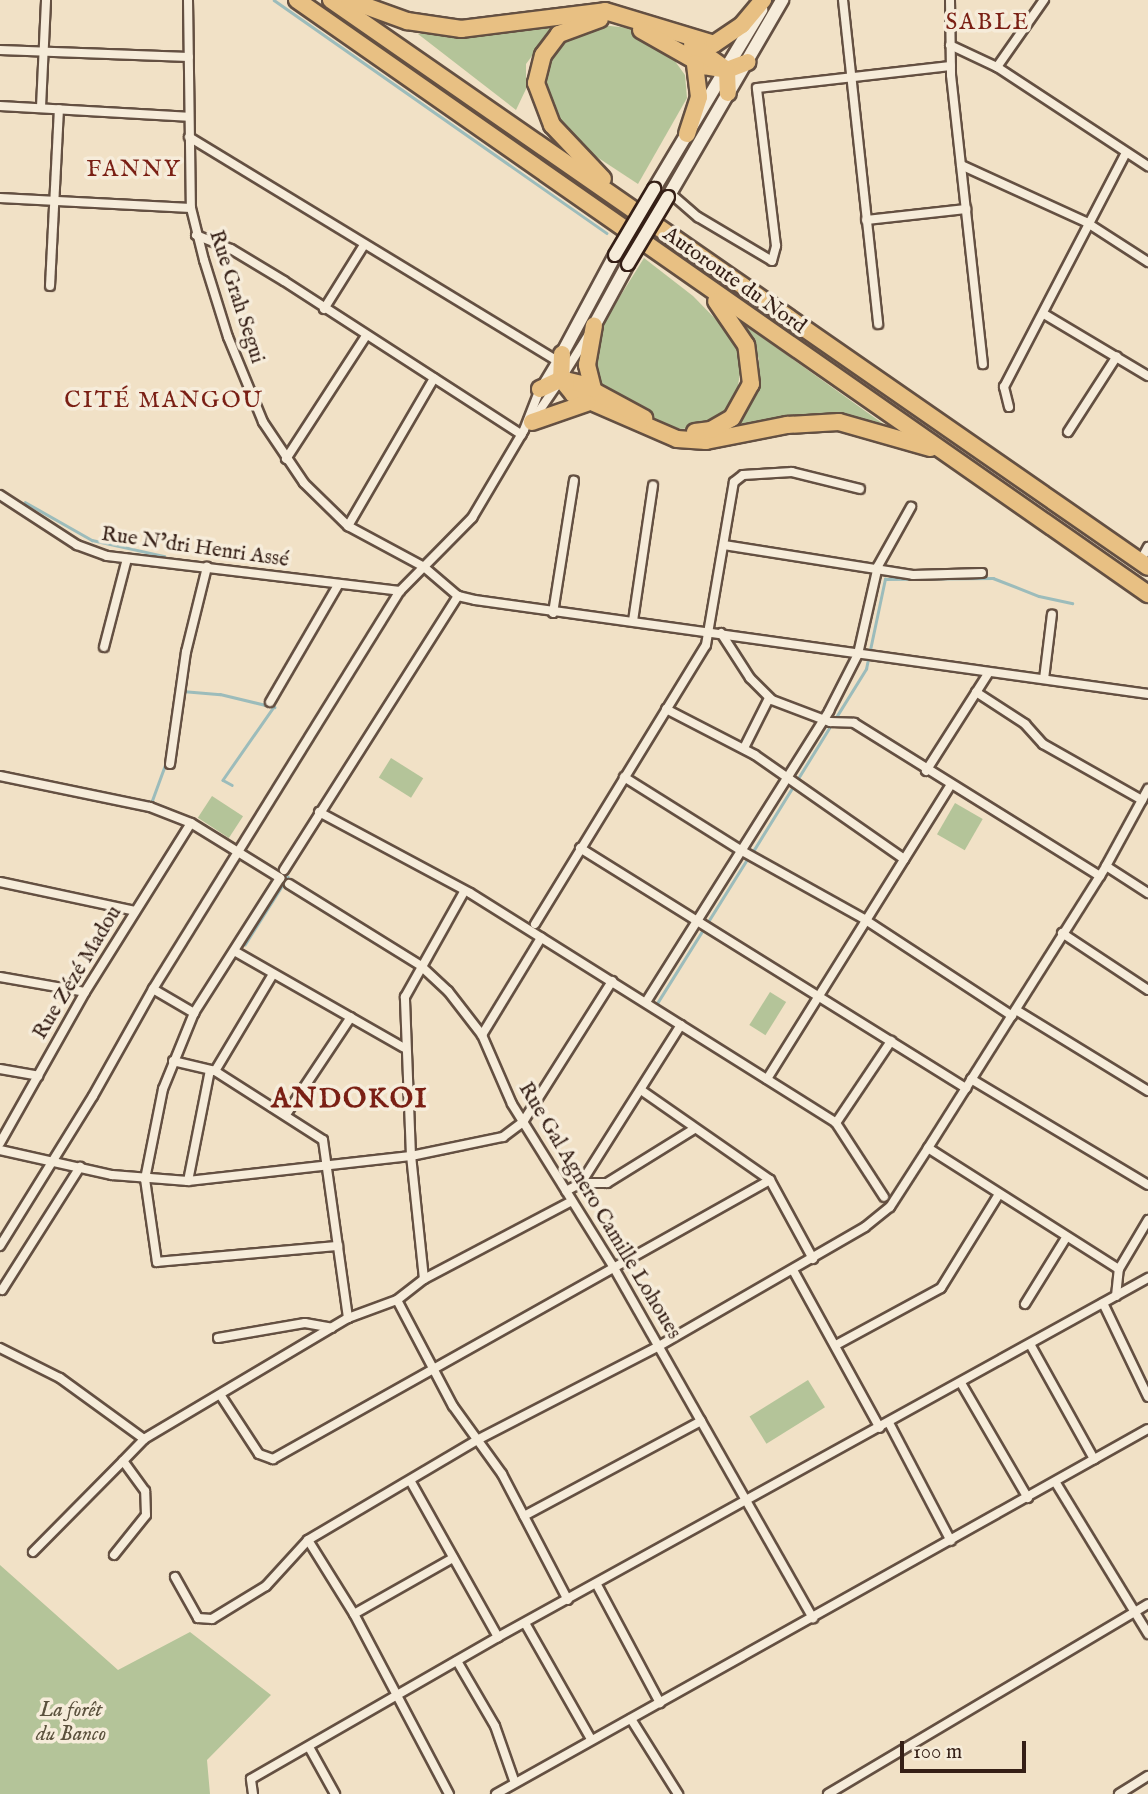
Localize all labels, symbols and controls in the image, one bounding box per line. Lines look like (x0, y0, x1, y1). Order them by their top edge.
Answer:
district label: SABLE (946, 9, 1030, 37)
district label: FANNY (87, 156, 181, 184)
street label: Autoroute du Nord (657, 222, 811, 340)
street label: Rue Grah Segui (203, 227, 269, 367)
district label: CITÉ MANGOU (66, 387, 262, 415)
street label: Rue N’dri Henri Assé (100, 522, 290, 574)
street label: Rue Zézé Madou (28, 902, 128, 1044)
street label: Rue Gal Agnero Camille Lohoues (512, 1078, 686, 1344)
district label: ANDOKOI (272, 1083, 428, 1117)
park label: La forêt du Banco (36, 1698, 106, 1748)
scale bar (903, 1728, 1029, 1772)
text: 100 m (913, 1739, 962, 1766)

